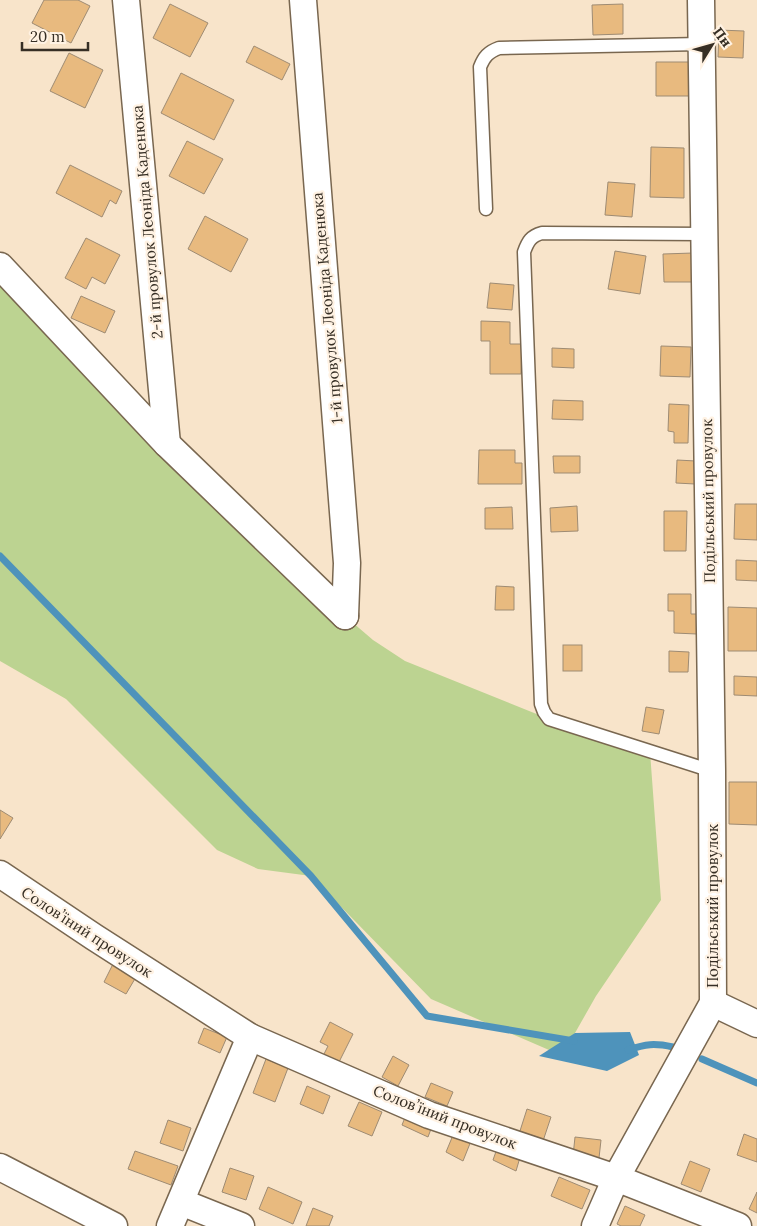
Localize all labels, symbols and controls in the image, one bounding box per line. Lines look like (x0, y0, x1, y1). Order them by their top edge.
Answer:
scale bar (22, 20, 89, 52)
north arrow (687, 20, 737, 70)
text: Пн (709, 24, 736, 51)
text: 20 m (30, 27, 65, 46)
street label: 2-й провулок Леоніда Каденюка (127, 104, 167, 339)
street label: 1-й провулок Леоніда Каденюка (307, 191, 347, 424)
street label: Подільський провулок (697, 419, 719, 583)
street label: Подільський провулок (703, 824, 722, 988)
street label: Соловʼїний провулок (18, 883, 156, 981)
street label: Соловʼїний провулок (370, 1081, 520, 1153)

